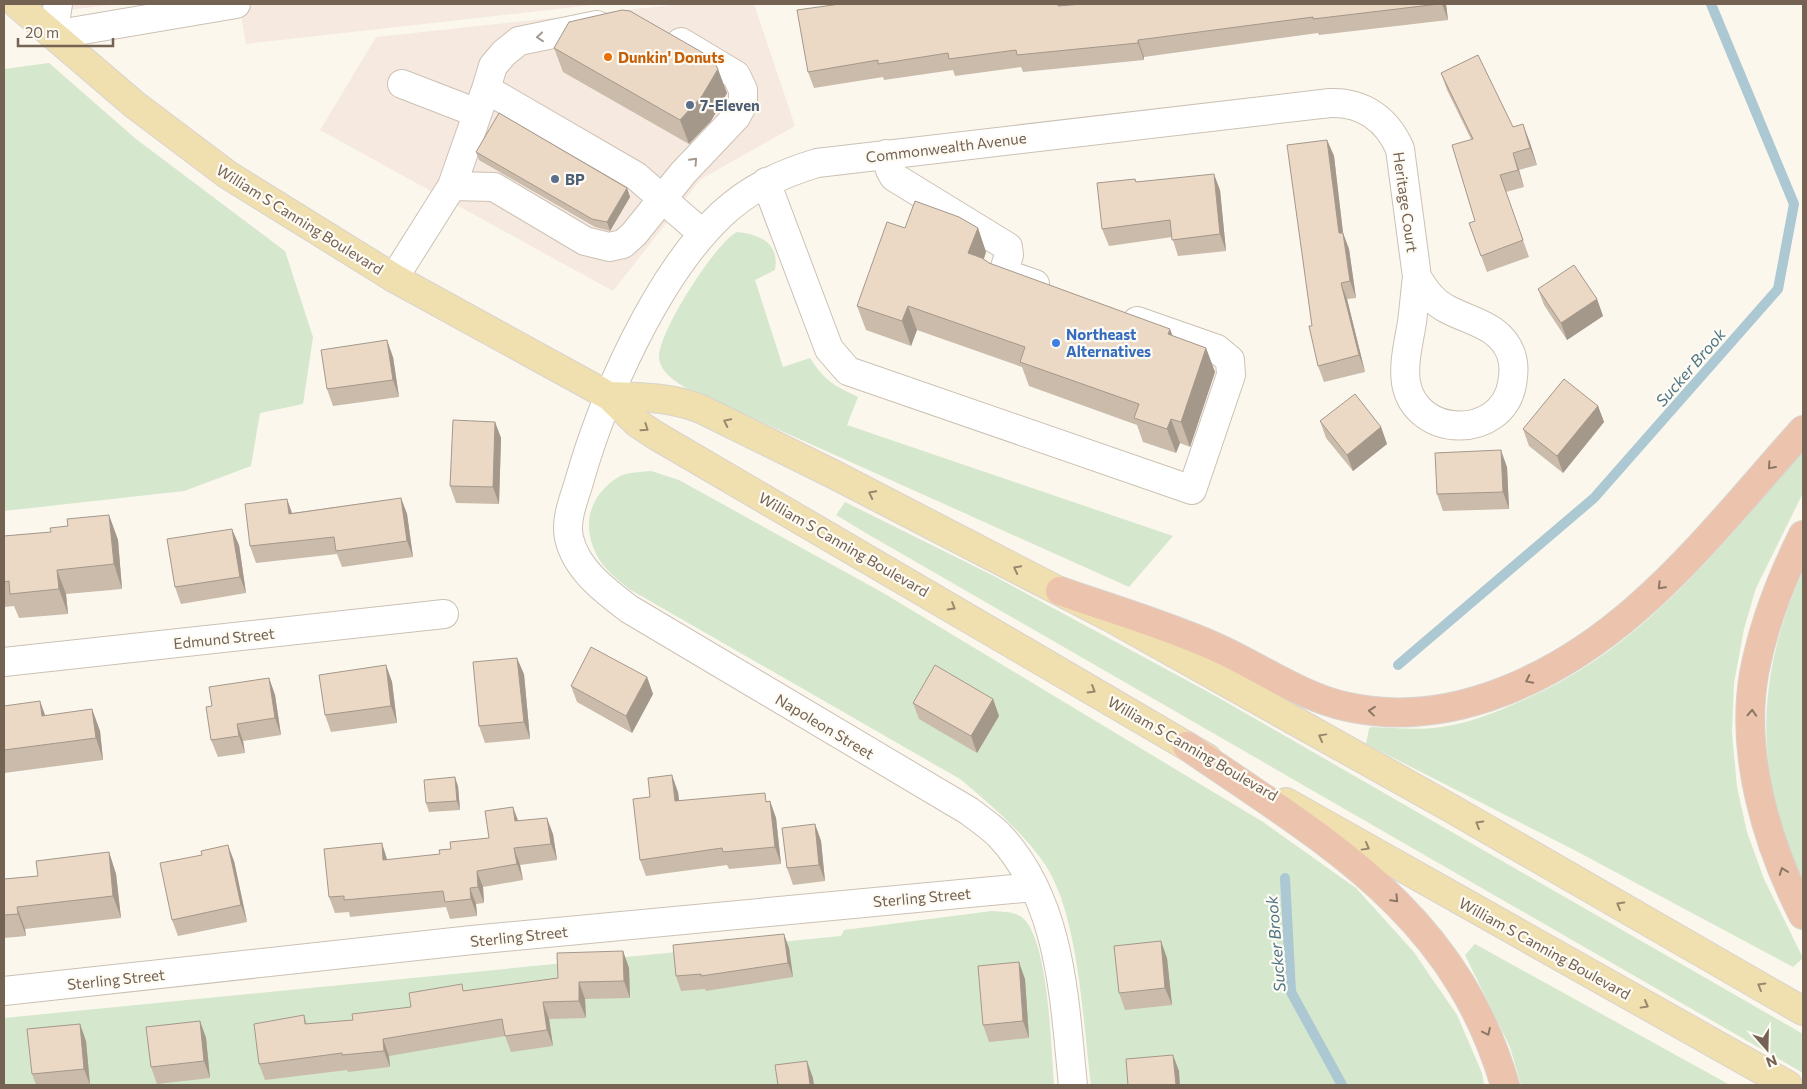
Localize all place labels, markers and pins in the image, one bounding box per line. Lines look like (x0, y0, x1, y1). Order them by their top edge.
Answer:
place label: Dunkin' Donuts (618, 48, 724, 66)
marker: Dunkin' Donuts (602, 51, 614, 63)
place label: 7-Eleven (700, 96, 760, 114)
marker: 7-Eleven (684, 99, 696, 111)
place label: BP (565, 170, 585, 188)
marker: BP (549, 173, 561, 185)
place label: Northeast Alternatives (1066, 325, 1151, 360)
marker: Northeast Alternatives (1050, 337, 1062, 349)

